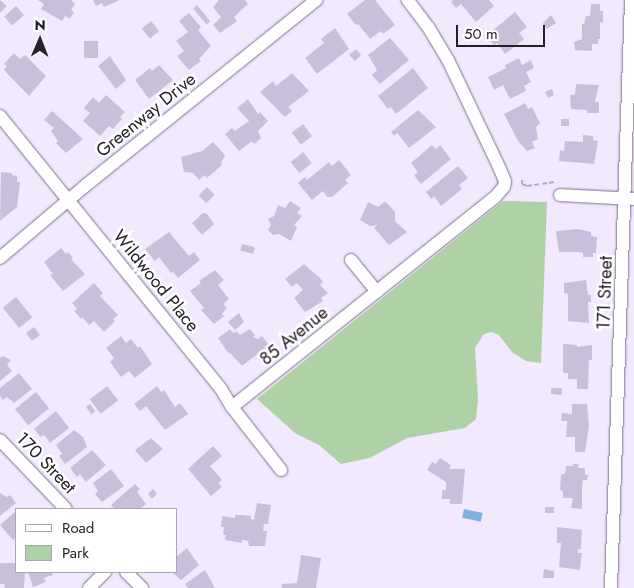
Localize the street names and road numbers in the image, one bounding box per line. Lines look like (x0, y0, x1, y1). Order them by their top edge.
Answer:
street label: Greenway Drive (92, 68, 200, 162)
street label: Wildwood Place (108, 226, 204, 336)
street label: 171 Street (593, 256, 617, 330)
street label: 85 Avenue (256, 302, 332, 370)
street label: 170 Street (12, 428, 80, 498)

